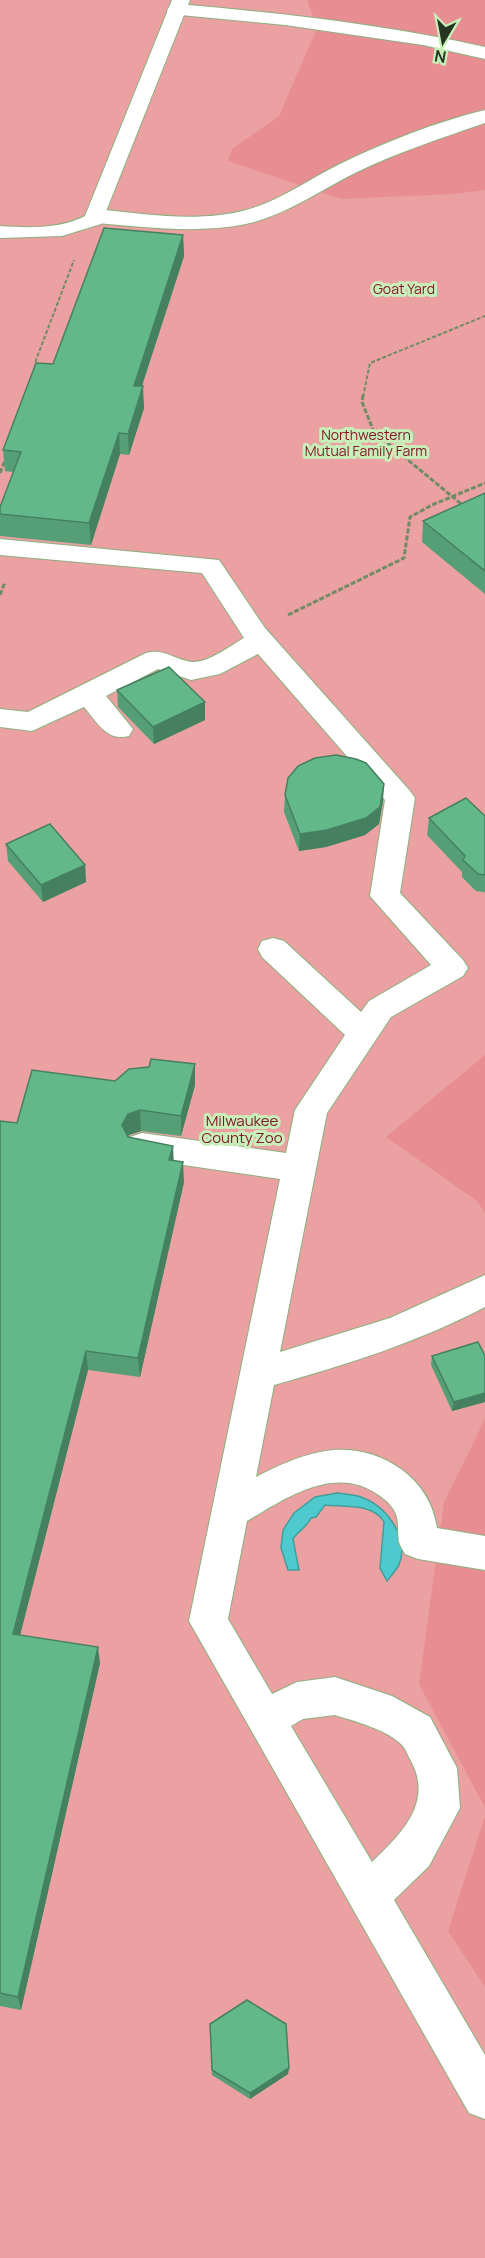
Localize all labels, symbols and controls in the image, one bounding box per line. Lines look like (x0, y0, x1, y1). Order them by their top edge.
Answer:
north arrow (413, 12, 473, 72)
text: N (433, 45, 448, 69)
park label: Goat Yard (373, 279, 435, 298)
park label: Northwestern Mutual Family Farm (305, 425, 427, 460)
park label: Milwaukee County Zoo (201, 1110, 283, 1148)

